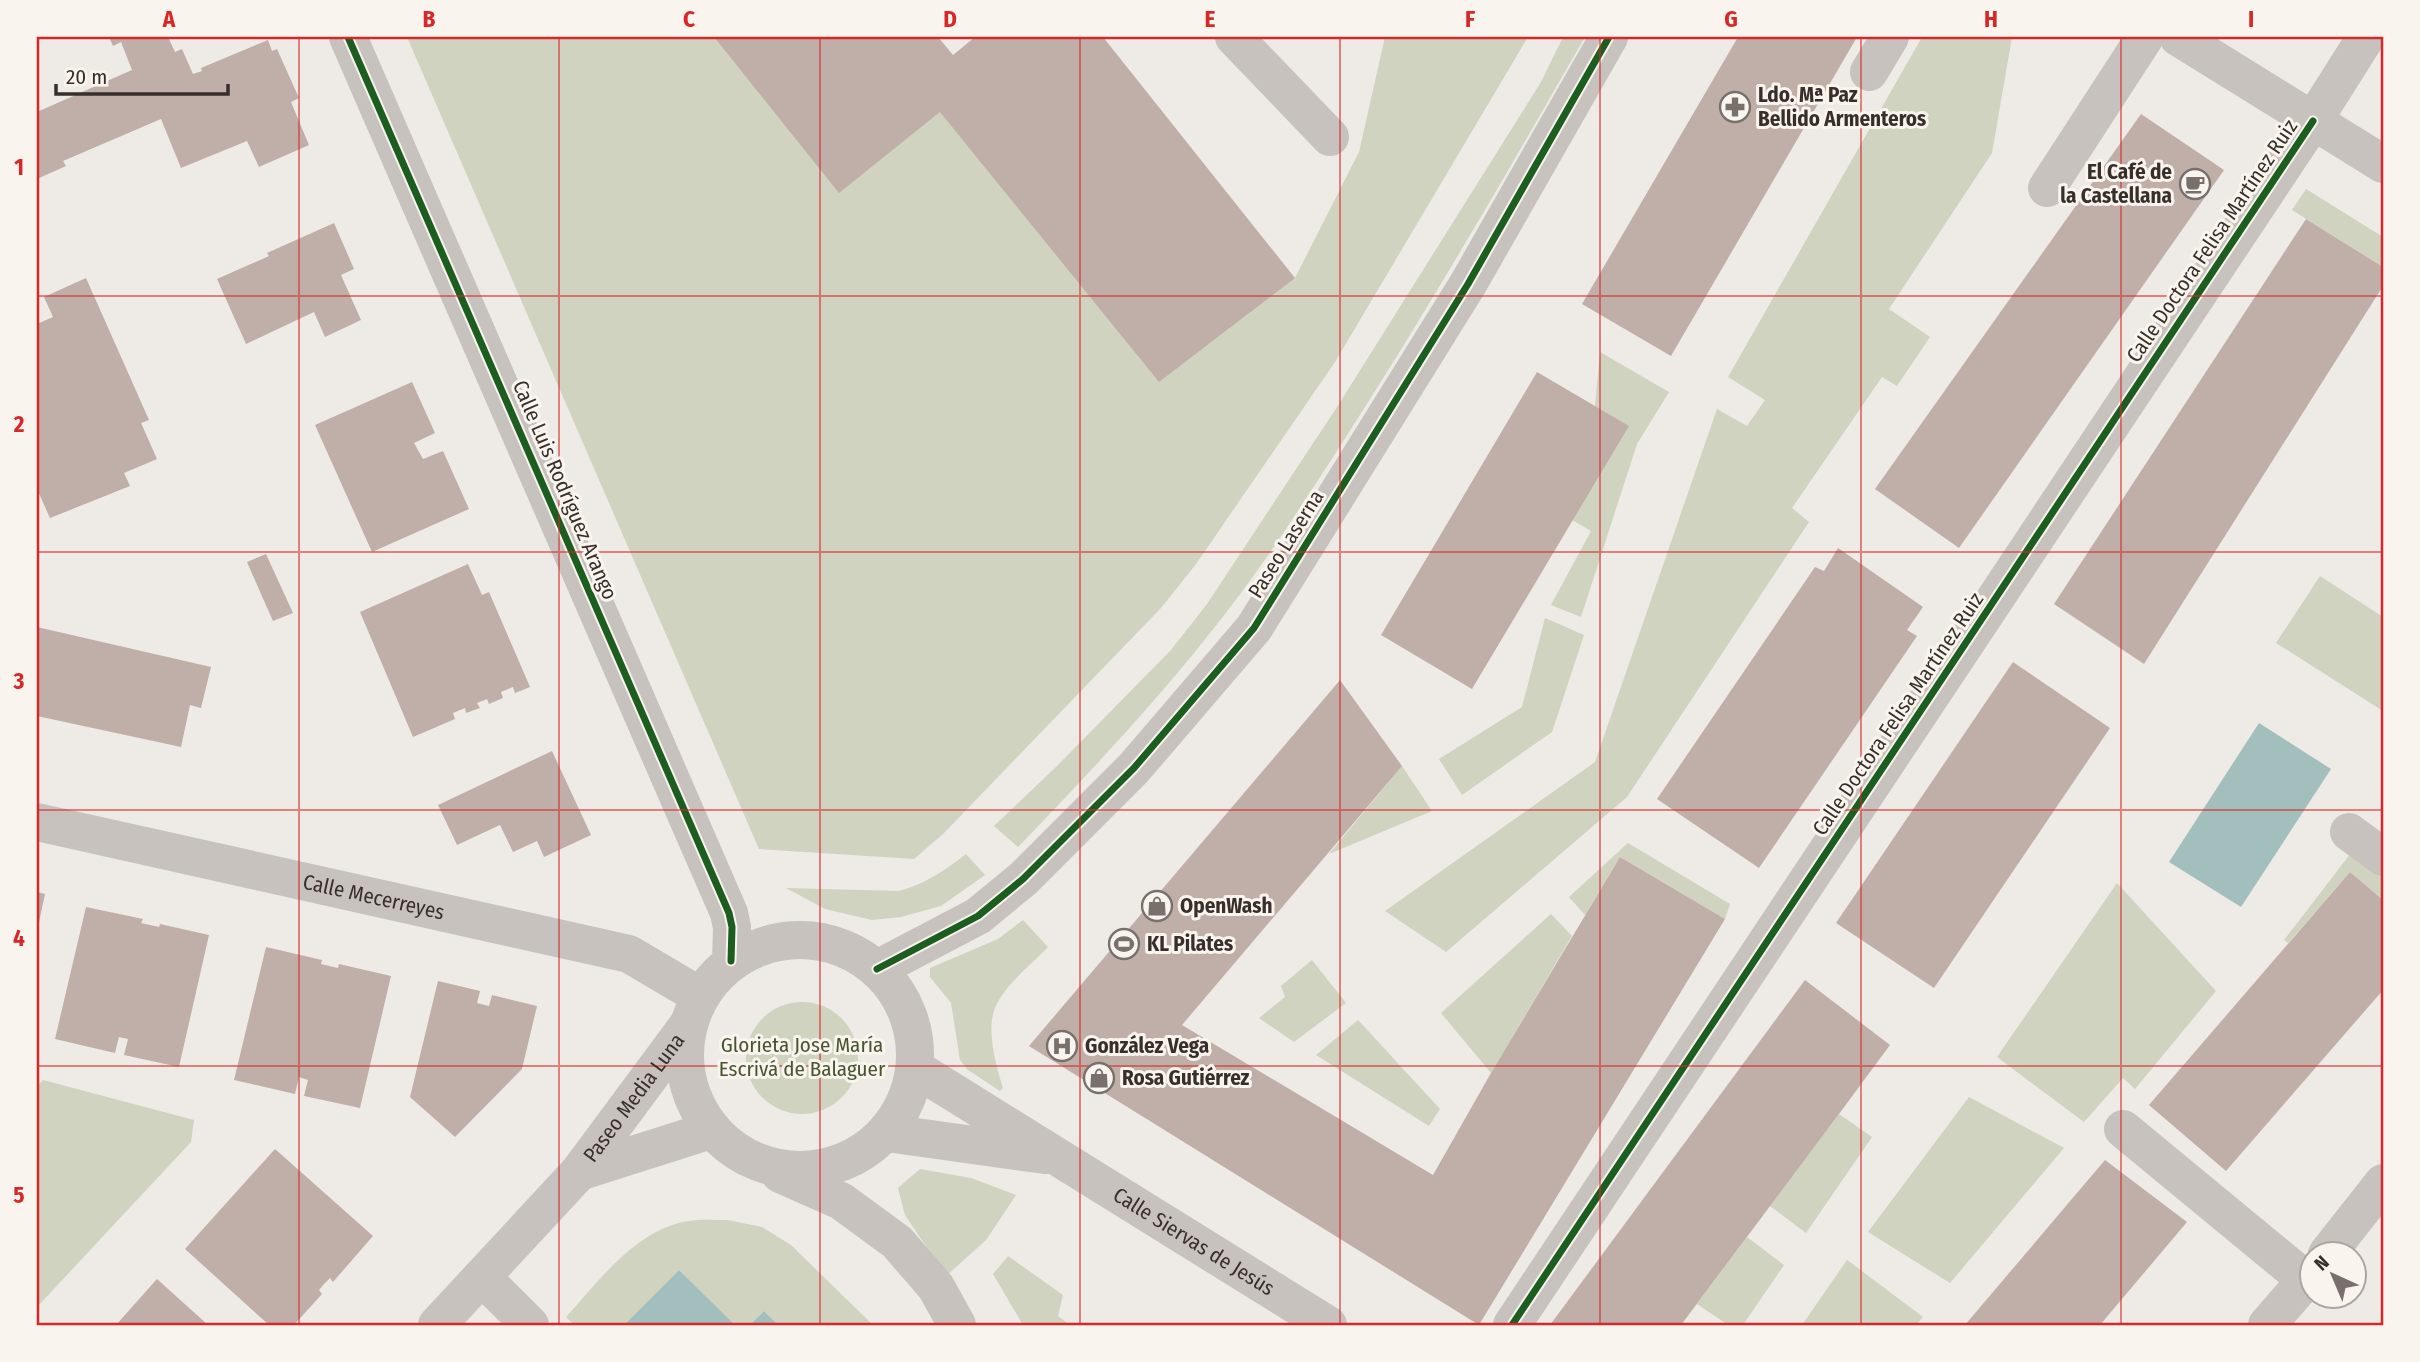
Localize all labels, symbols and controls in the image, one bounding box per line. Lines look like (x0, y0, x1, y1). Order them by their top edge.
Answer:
text: A (162, 5, 176, 33)
text: B (423, 5, 436, 33)
text: C (683, 5, 695, 33)
text: D (943, 5, 957, 33)
text: E (1205, 5, 1216, 33)
text: F (1465, 5, 1475, 33)
text: G (1724, 5, 1738, 33)
text: H (1984, 5, 1998, 33)
text: I (2248, 5, 2254, 33)
scale bar (56, 52, 228, 96)
text: 20 m (66, 64, 107, 90)
place label: Ldo. Mª Paz Bellido Armenteros (1758, 82, 1926, 132)
pharmacy icon: Ldo. Mª Paz Bellido Armenteros (1718, 90, 1752, 124)
street label: Calle Doctora Felisa Martínez Ruiz (2121, 115, 2303, 367)
text: 1 (14, 153, 24, 181)
place label: El Café de la Castellana (2060, 159, 2172, 209)
cafe icon: El Café de la Castellana (2178, 167, 2212, 201)
street label: Calle Luis Rodríguez Arango (507, 376, 623, 604)
text: 2 (13, 410, 25, 438)
street label: Paseo Laserna (1242, 485, 1330, 603)
street label: Calle Doctora Felisa Martínez Ruiz (1807, 588, 1989, 840)
text: 3 (13, 667, 25, 695)
street label: Calle Mecerreyes (301, 869, 447, 925)
shop icon: OpenWash (1140, 889, 1174, 923)
place label: OpenWash (1180, 893, 1272, 919)
text: 4 (13, 924, 25, 952)
sports icon: KL Pilates (1107, 927, 1141, 961)
place label: KL Pilates (1147, 931, 1233, 957)
street label: Paseo Media Luna (578, 1028, 690, 1167)
hospital icon: González Vega (1045, 1029, 1079, 1063)
park label: Glorieta Jose María Escrivá de Balaguer (719, 1032, 886, 1082)
place label: González Vega (1085, 1033, 1209, 1059)
shop icon: Rosa Gutiérrez (1082, 1061, 1116, 1095)
place label: Rosa Gutiérrez (1122, 1065, 1250, 1091)
text: 5 (13, 1181, 25, 1209)
street label: Calle Siervas de Jesús (1108, 1182, 1279, 1301)
north arrow (2298, 1240, 2368, 1310)
text: N (2309, 1251, 2334, 1275)

